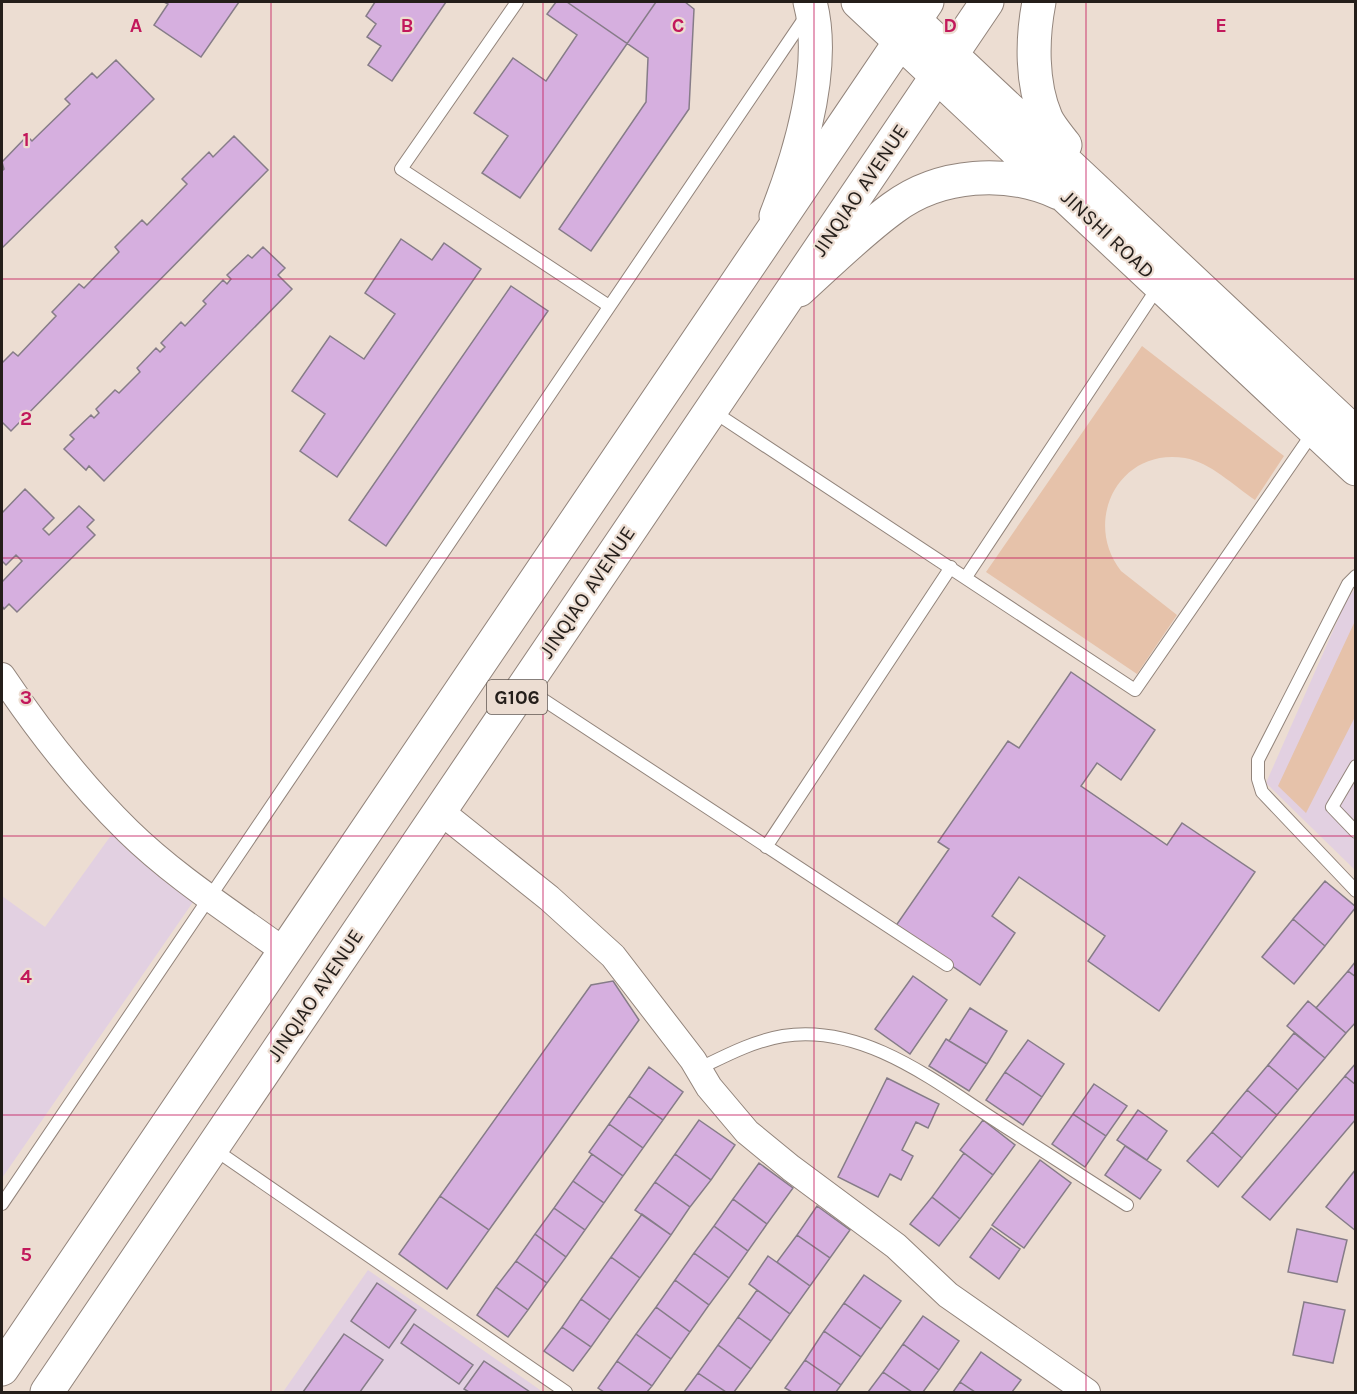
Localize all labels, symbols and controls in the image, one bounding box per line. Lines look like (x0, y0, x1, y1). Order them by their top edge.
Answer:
text: A (130, 14, 143, 37)
text: B (401, 14, 413, 37)
text: C (672, 14, 684, 37)
text: D (943, 14, 957, 37)
text: E (1215, 14, 1227, 37)
street label: JINQIAO AVENUE (807, 120, 913, 260)
text: 1 (22, 128, 30, 151)
street label: JINSHI ROAD (1056, 185, 1160, 283)
text: 2 (20, 407, 32, 430)
street label: JINQIAO AVENUE (534, 522, 640, 662)
road number: G106 (487, 680, 547, 714)
text: 3 (20, 686, 32, 709)
street label: JINQIAO AVENUE (262, 925, 368, 1065)
text: 4 (20, 965, 32, 988)
text: 5 (20, 1243, 32, 1266)

